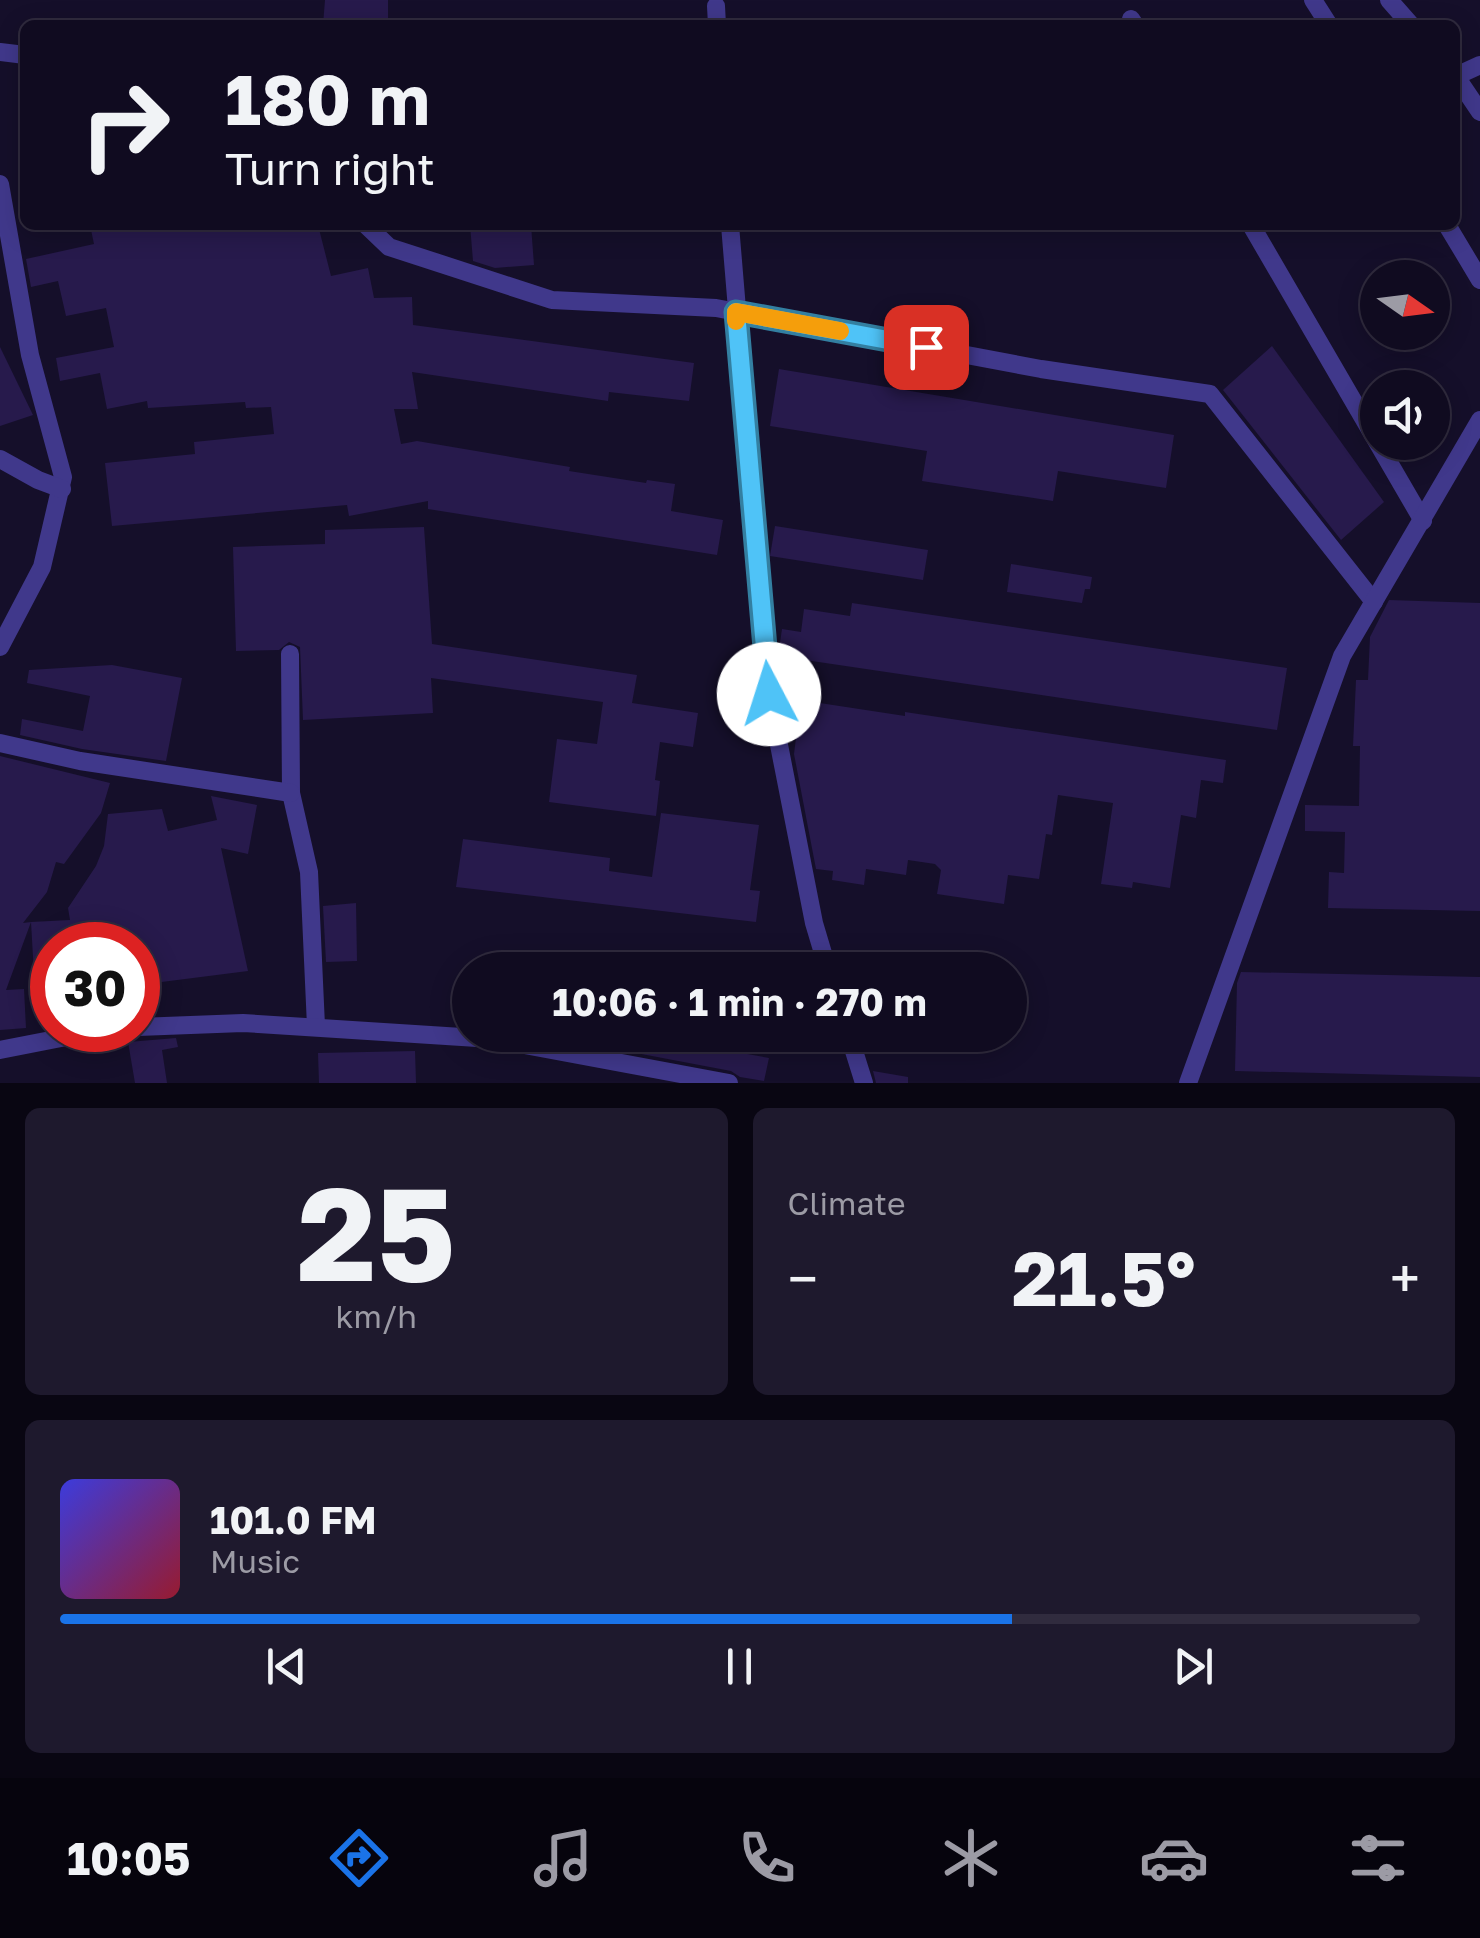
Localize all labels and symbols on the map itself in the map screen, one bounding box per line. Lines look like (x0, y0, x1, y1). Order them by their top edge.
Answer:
north arrow (1360, 260, 1450, 350)
pin (884, 305, 969, 390)
position arrow (717, 642, 821, 746)
speed limit sign: 30 (30, 922, 160, 1052)

